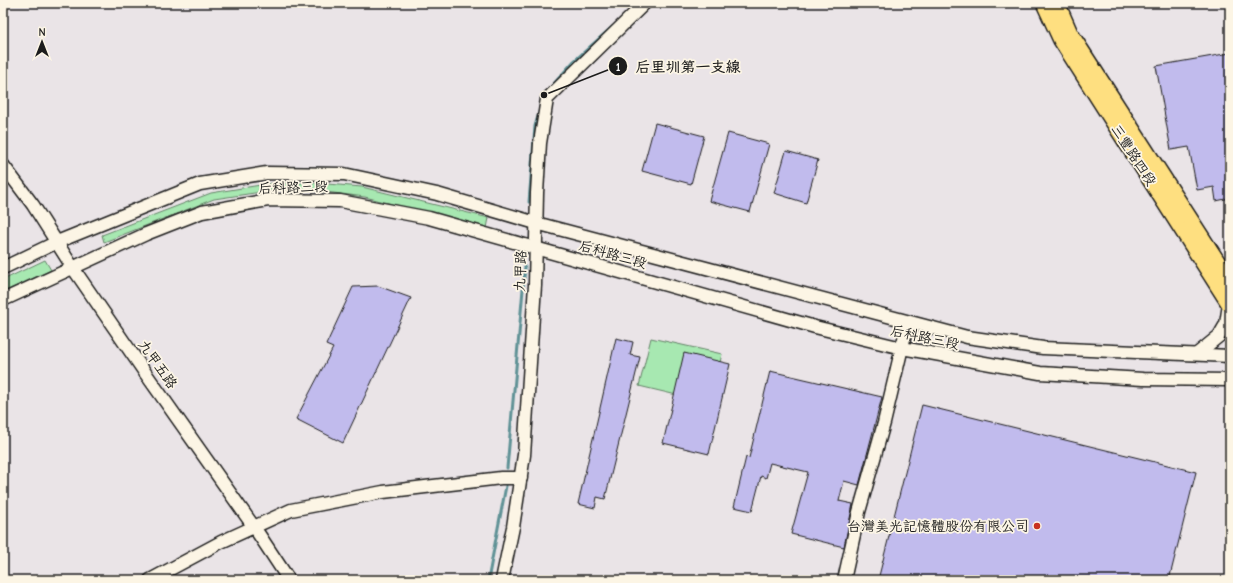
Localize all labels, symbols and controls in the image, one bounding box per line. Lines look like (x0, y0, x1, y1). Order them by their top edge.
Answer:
north arrow (22, 22, 62, 62)
text: N (38, 26, 46, 39)
callout: 后里圳第一支線 (608, 53, 749, 80)
text: 后里圳第一支線 (635, 58, 741, 76)
text: 1 (616, 60, 621, 74)
street label: 三豐路四段 (1107, 121, 1160, 189)
street label: 后科路三段 (258, 178, 328, 197)
street label: 后科路三段 (577, 237, 649, 272)
street label: 九甲路 (511, 250, 530, 292)
street label: 后科路三段 (889, 322, 961, 353)
street label: 九甲五路 (135, 336, 181, 392)
place label: 台灣美光記憶體股份有限公司 (847, 518, 1029, 535)
marker: 台灣美光記憶體股份有限公司 (1032, 521, 1042, 531)

